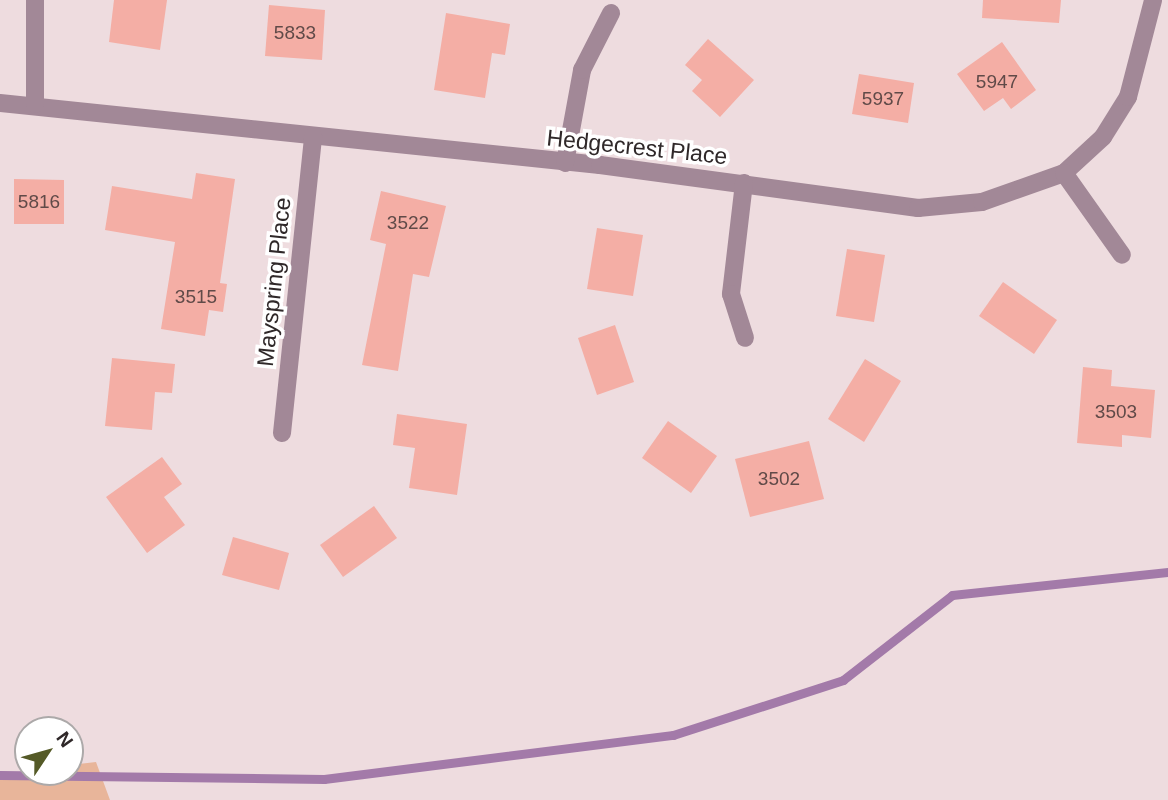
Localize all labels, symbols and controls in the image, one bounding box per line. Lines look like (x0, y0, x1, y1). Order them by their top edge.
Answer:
house number: 5833 (274, 22, 316, 44)
house number: 5947 (976, 71, 1018, 93)
house number: 5937 (862, 88, 904, 110)
street label: Hedgecrest Place (545, 124, 729, 170)
house number: 5816 (18, 191, 60, 213)
street label: Mayspring Place (251, 196, 297, 368)
house number: 3522 (387, 212, 429, 234)
house number: 3515 (175, 286, 217, 308)
house number: 3503 (1095, 401, 1137, 423)
house number: 3502 (758, 468, 800, 490)
north arrow (14, 716, 84, 786)
text: N (52, 728, 77, 751)

